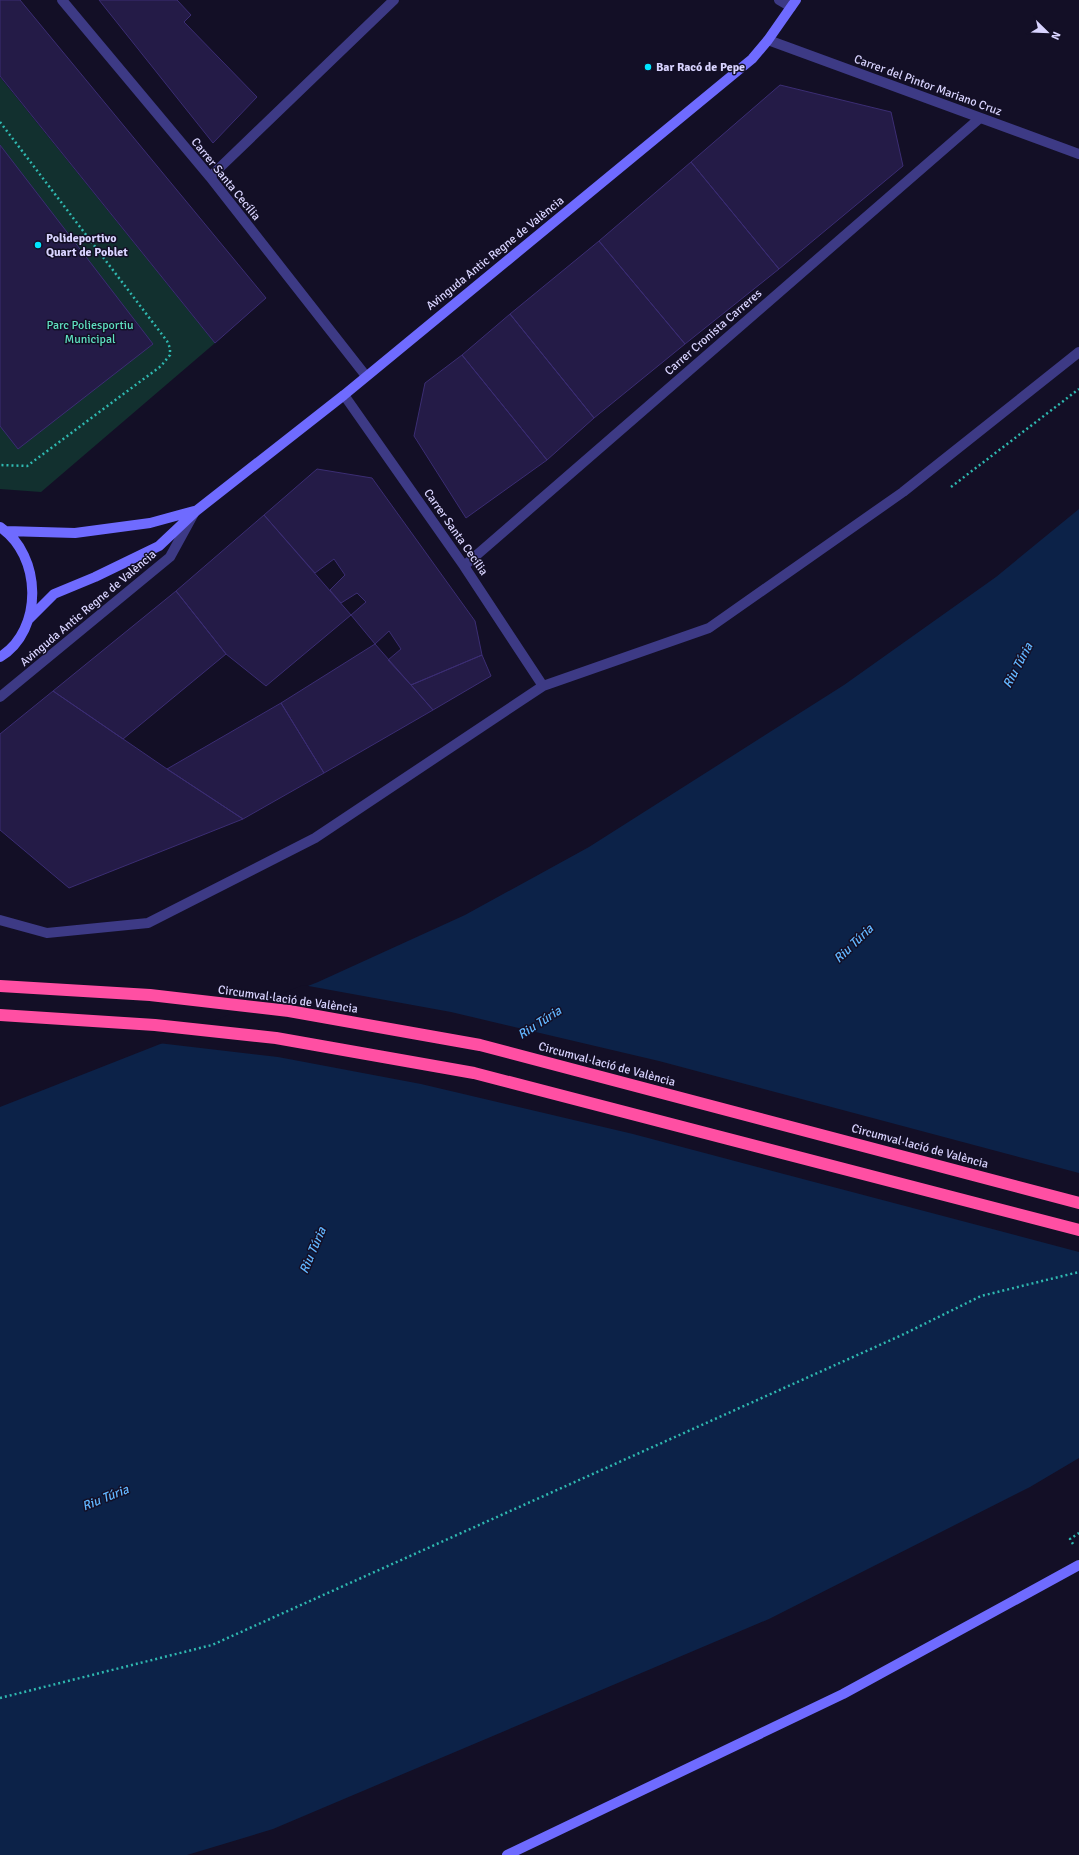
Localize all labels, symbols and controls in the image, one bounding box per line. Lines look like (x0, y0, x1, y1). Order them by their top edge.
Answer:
north arrow (1027, 12, 1067, 52)
text: N (1048, 30, 1063, 42)
street label: Carrer del Pintor Mariano Cruz (852, 52, 1004, 119)
place label: Bar Racó de Pepe (656, 60, 745, 75)
marker: Bar Racó de Pepe (643, 62, 653, 72)
street label: Carrer Santa Cecília (188, 135, 264, 224)
street label: Avinguda Antic Regne de València (423, 193, 567, 314)
place label: Polideportivo Quart de Poblet (46, 231, 128, 260)
marker: Polideportivo Quart de Poblet (33, 240, 43, 250)
street label: Carrer Cronista Carreres (662, 286, 765, 379)
park label: Parc Poliesportiu Municipal (46, 318, 134, 347)
street label: Carrer Santa Cecília (420, 486, 491, 578)
street label: Avinguda Antic Regne de València (17, 547, 159, 670)
water label: Riu Túria (999, 640, 1037, 691)
water label: Riu Túria (831, 921, 877, 966)
street label: Circumval·lació de València (217, 982, 359, 1017)
water label: Riu Túria (515, 1003, 565, 1043)
street label: Circumval·lació de València (537, 1039, 677, 1090)
street label: Circumval·lació de València (850, 1121, 990, 1172)
water label: Riu Túria (296, 1224, 330, 1276)
water label: Riu Túria (80, 1481, 131, 1515)

